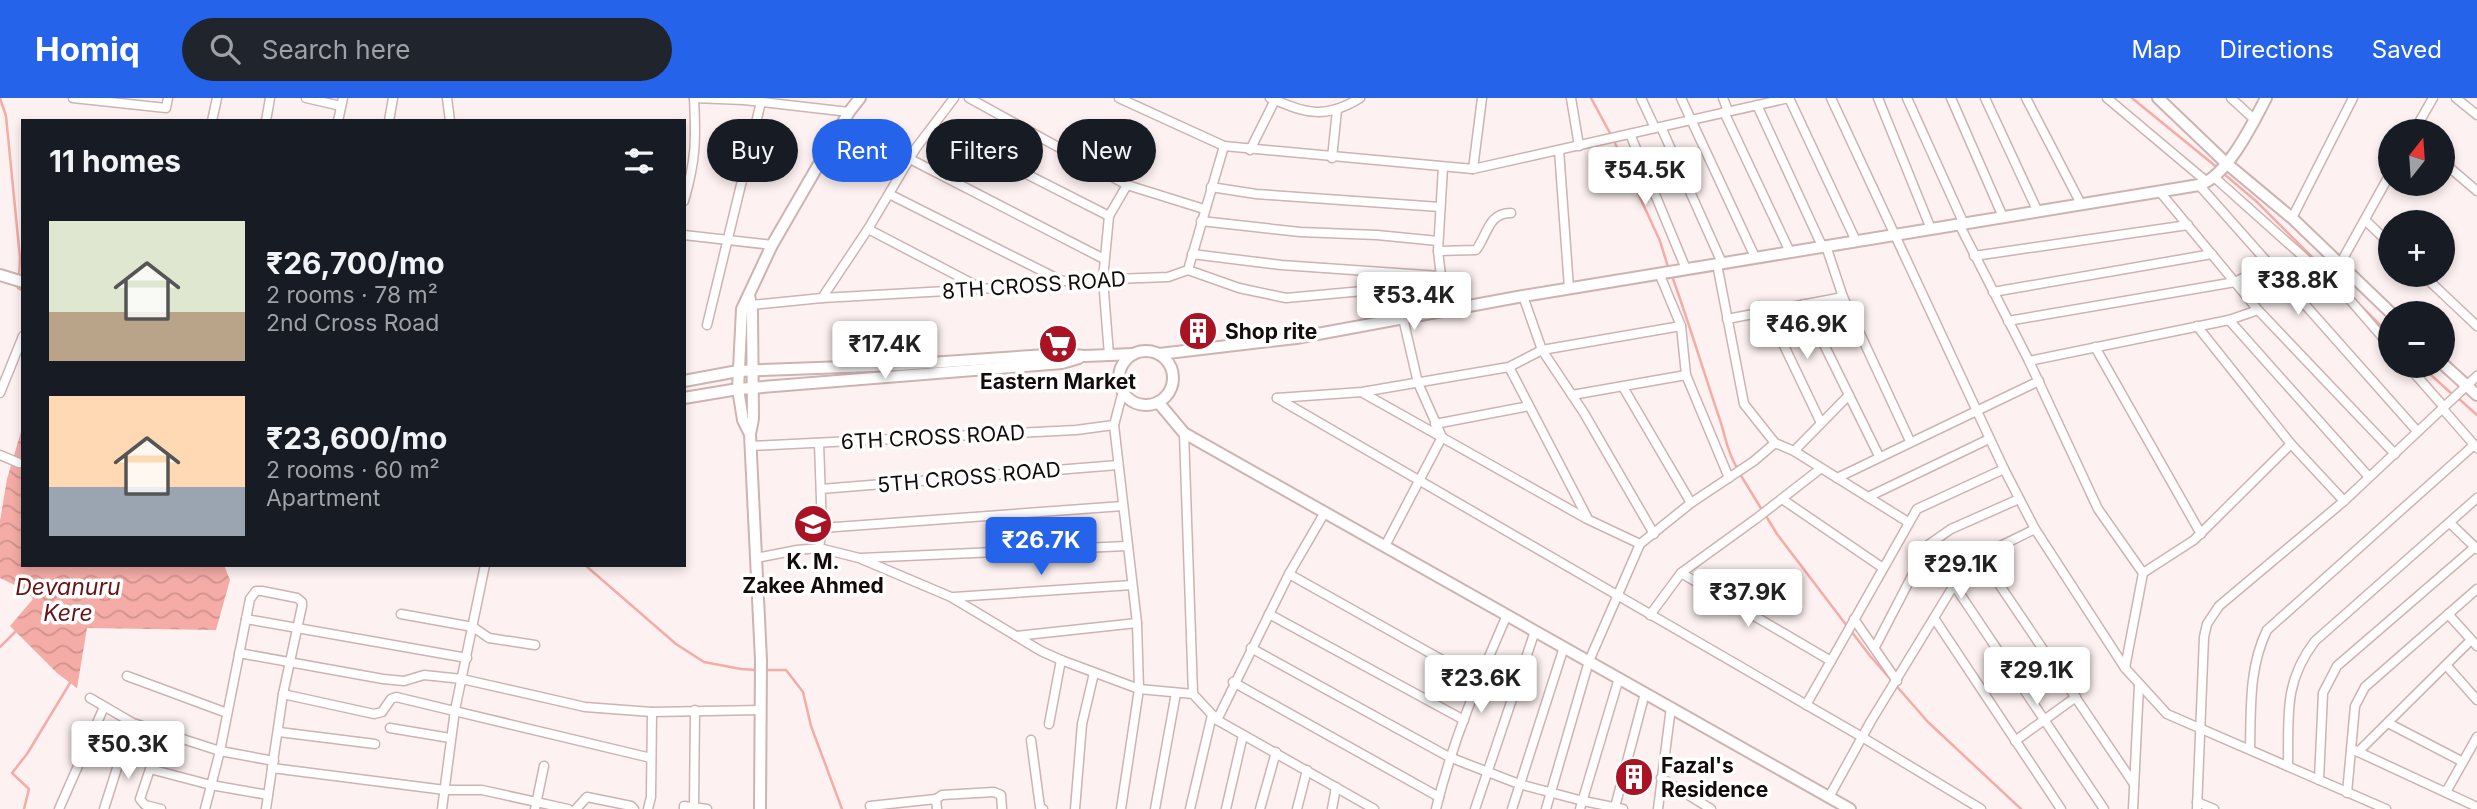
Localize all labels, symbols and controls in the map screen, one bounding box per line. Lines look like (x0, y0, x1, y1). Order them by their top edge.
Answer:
search box (182, 18, 672, 81)
text: Homiq (35, 29, 140, 69)
icon: search (206, 30, 244, 68)
text: Search here (262, 34, 410, 65)
text: Map (2132, 35, 2181, 64)
text: Directions (2219, 35, 2334, 64)
text: Saved (2372, 35, 2442, 64)
chip: Buy (707, 119, 798, 182)
chip: Rent (812, 119, 912, 182)
chip: Filters (926, 119, 1043, 182)
chip: New (1057, 119, 1156, 182)
north arrow (2378, 119, 2455, 196)
map controls (2378, 119, 2455, 378)
icon: filters (620, 142, 658, 180)
text: 11 homes (49, 143, 181, 179)
pin: ₹54.5K (1588, 148, 1702, 207)
text: ₹54.5K (1604, 156, 1686, 184)
button: + (2378, 210, 2455, 287)
text: ₹26,700/mo (266, 245, 445, 281)
icon: home (105, 249, 189, 333)
pin: ₹38.8K (2241, 258, 2355, 317)
street label: 8TH CROSS ROAD (941, 266, 1127, 304)
text: ₹38.8K (2257, 266, 2339, 294)
pin: ₹53.4K (1357, 272, 1471, 332)
text: 2 rooms · 78 m² (266, 281, 438, 309)
text: ₹53.4K (1373, 281, 1455, 309)
button: − (2378, 301, 2455, 378)
pin: ₹46.9K (1750, 302, 1864, 361)
text: 2nd Cross Road (266, 309, 439, 337)
building icon: Shop rite (1177, 310, 1219, 352)
text: ₹46.9K (1766, 310, 1848, 338)
place label: Shop rite (1225, 319, 1317, 344)
pin: ₹17.4K (828, 322, 942, 381)
supermarket icon: Eastern Market (1037, 323, 1079, 365)
text: ₹17.4K (848, 330, 922, 358)
place label: Eastern Market (980, 369, 1136, 394)
text: ₹23,600/mo (266, 420, 447, 456)
street label: 6TH CROSS ROAD (840, 420, 1026, 454)
icon: home (105, 424, 189, 508)
text: 2 rooms · 60 m² (266, 456, 440, 484)
street label: 5TH CROSS ROAD (876, 457, 1062, 497)
text: Apartment (266, 484, 380, 512)
school or university icon: K. M. Zakee Ahmed (792, 503, 834, 545)
pin: ₹26.7K (984, 518, 1098, 577)
text: ₹26.7K (1002, 526, 1080, 554)
pin: ₹29.1K (1904, 542, 2018, 601)
place label: K. M. Zakee Ahmed (742, 549, 884, 598)
text: ₹29.1K (1924, 550, 1998, 578)
pin: ₹37.9K (1691, 570, 1805, 629)
water label: Devanuru Kere (15, 573, 121, 627)
text: ₹37.9K (1709, 578, 1787, 606)
pin: ₹29.1K (1980, 648, 2094, 707)
pin: ₹23.6K (1424, 656, 1538, 715)
text: ₹29.1K (2000, 656, 2074, 684)
text: ₹23.6K (1441, 664, 1521, 692)
pin: ₹50.3K (71, 722, 185, 781)
text: ₹50.3K (87, 730, 169, 758)
place label: Fazal's Residence (1661, 753, 1768, 802)
building icon: Fazal's Residence (1613, 756, 1655, 798)

